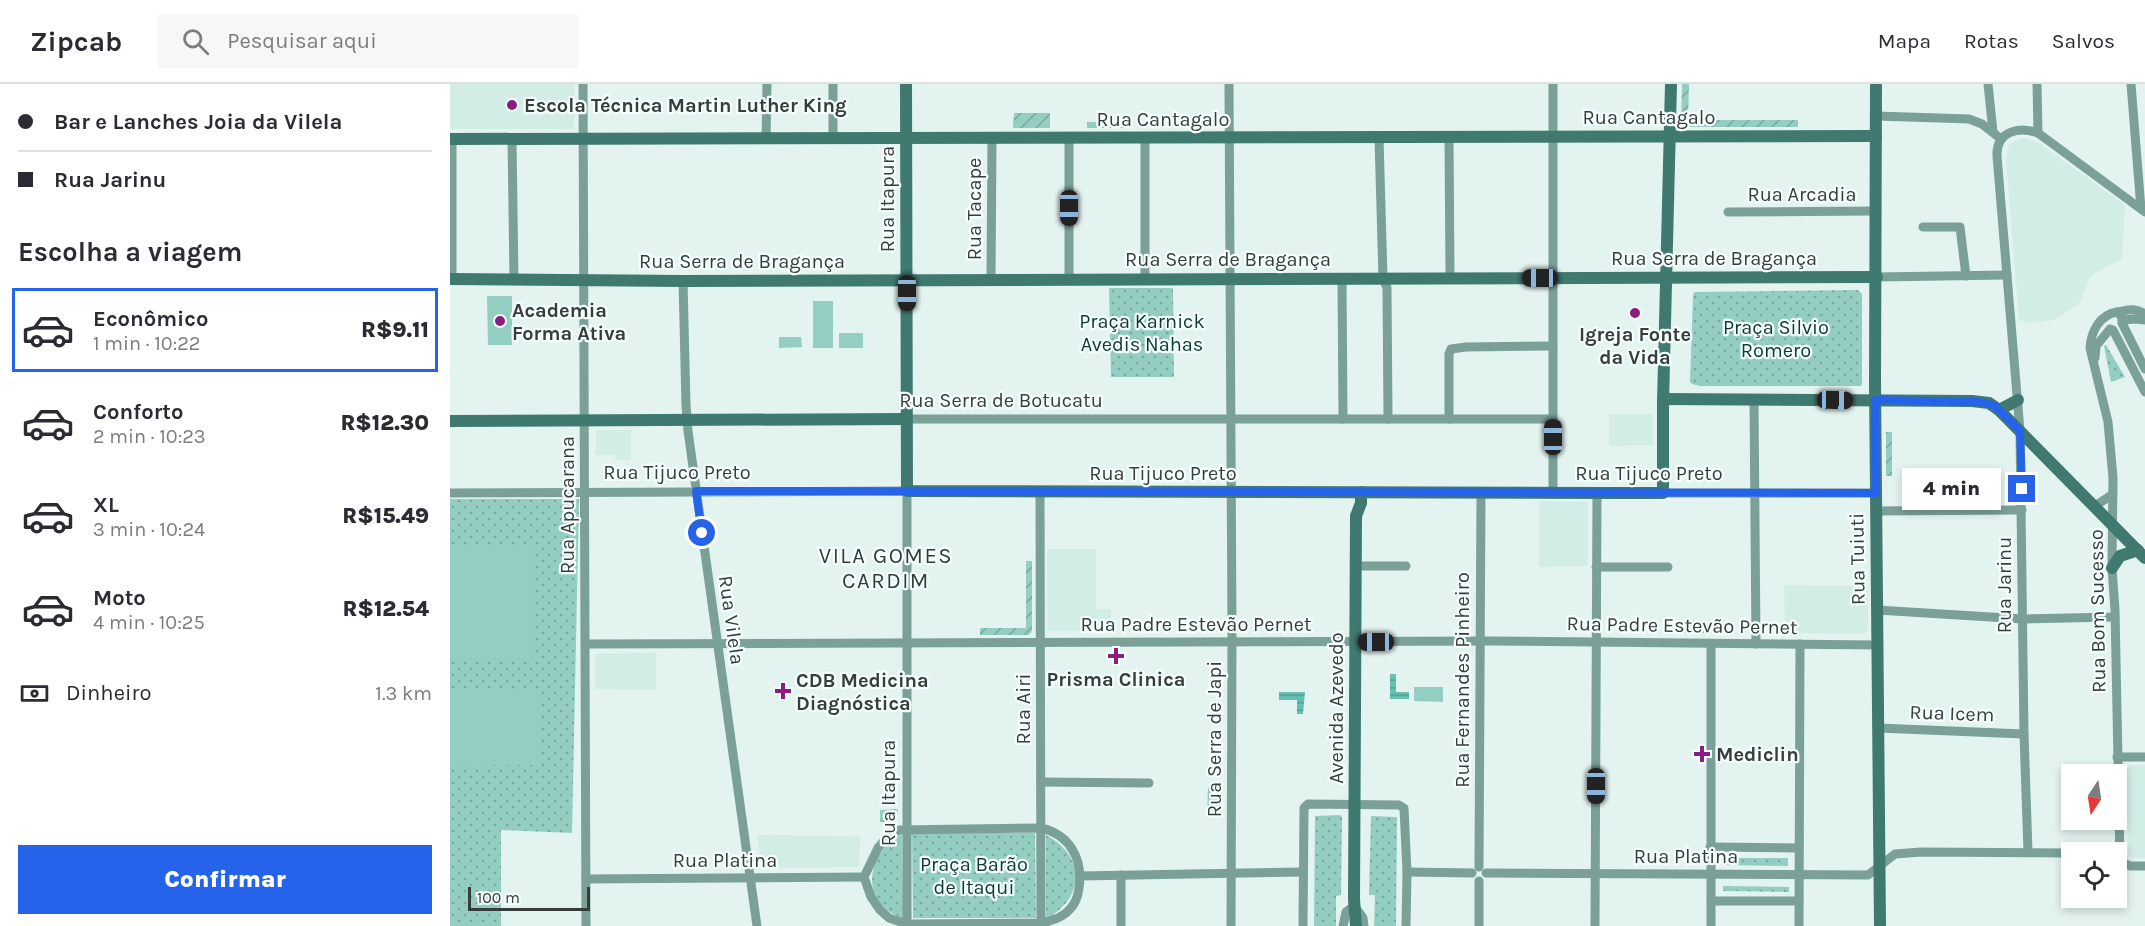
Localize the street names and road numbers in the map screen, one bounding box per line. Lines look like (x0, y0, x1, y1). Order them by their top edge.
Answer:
street label: Rua Cantagalo (1583, 106, 1715, 129)
street label: Rua Cantagalo (1097, 108, 1229, 131)
street label: Rua Itapura (876, 146, 899, 252)
street label: Rua Tacape (963, 158, 986, 260)
street label: Rua Arcadia (1748, 183, 1857, 206)
street label: Rua Serra de Bragança (1611, 247, 1817, 270)
street label: Rua Serra de Bragança (1125, 248, 1331, 271)
street label: Rua Serra de Bragança (639, 250, 845, 273)
street label: Rua Serra de Botucatu (899, 389, 1103, 412)
street label: Rua Apucarana (556, 436, 579, 574)
street label: Rua Tijuco Preto (603, 461, 751, 484)
street label: Rua Tijuco Preto (1089, 462, 1237, 485)
street label: Rua Tijuco Preto (1575, 462, 1723, 485)
street label: Rua Tuiuti (1845, 513, 1870, 605)
street label: Rua Bom Sucesso (2085, 529, 2110, 693)
street label: Rua Jarinu (1993, 537, 2016, 633)
street label: Rua Fernandes Pinheiro (1451, 572, 1474, 788)
street label: Rua Vilela (714, 574, 749, 666)
street label: Rua Padre Estevão Pernet (1566, 612, 1798, 639)
street label: Rua Padre Estevão Pernet (1080, 613, 1312, 636)
street label: Avenida Azevedo (1325, 632, 1348, 784)
street label: Rua Serra de Japi (1203, 661, 1226, 817)
street label: Rua Airi (1012, 674, 1035, 744)
street label: Rua Icem (1909, 701, 1995, 726)
street label: Rua Itapura (877, 740, 900, 846)
street label: Rua Platina (1634, 845, 1738, 868)
street label: Rua Platina (673, 849, 777, 872)

